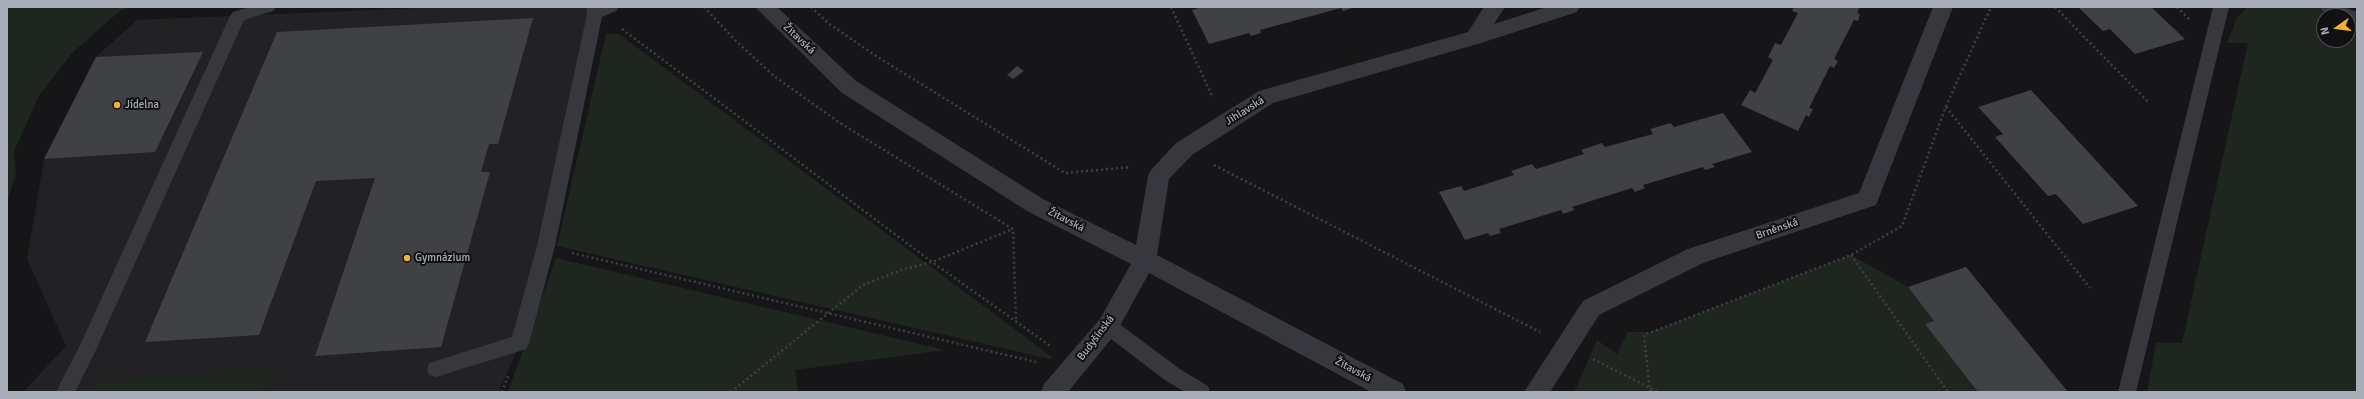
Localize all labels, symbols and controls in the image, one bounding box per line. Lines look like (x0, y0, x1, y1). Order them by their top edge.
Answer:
north arrow (2316, 8, 2356, 48)
street label: Žitavská (780, 21, 818, 57)
text: N (2318, 25, 2332, 36)
street label: Jihlavská (1223, 94, 1267, 128)
place label: Jídelna (125, 98, 159, 112)
marker: Jídelna (112, 100, 122, 110)
street label: Žitavská (1046, 205, 1086, 235)
street label: Brněnská (1754, 216, 1800, 242)
place label: Gymnázium (415, 251, 470, 265)
marker: Gymnázium (402, 253, 412, 263)
street label: Budyšínská (1075, 313, 1117, 363)
street label: Žitavská (1333, 355, 1373, 385)

